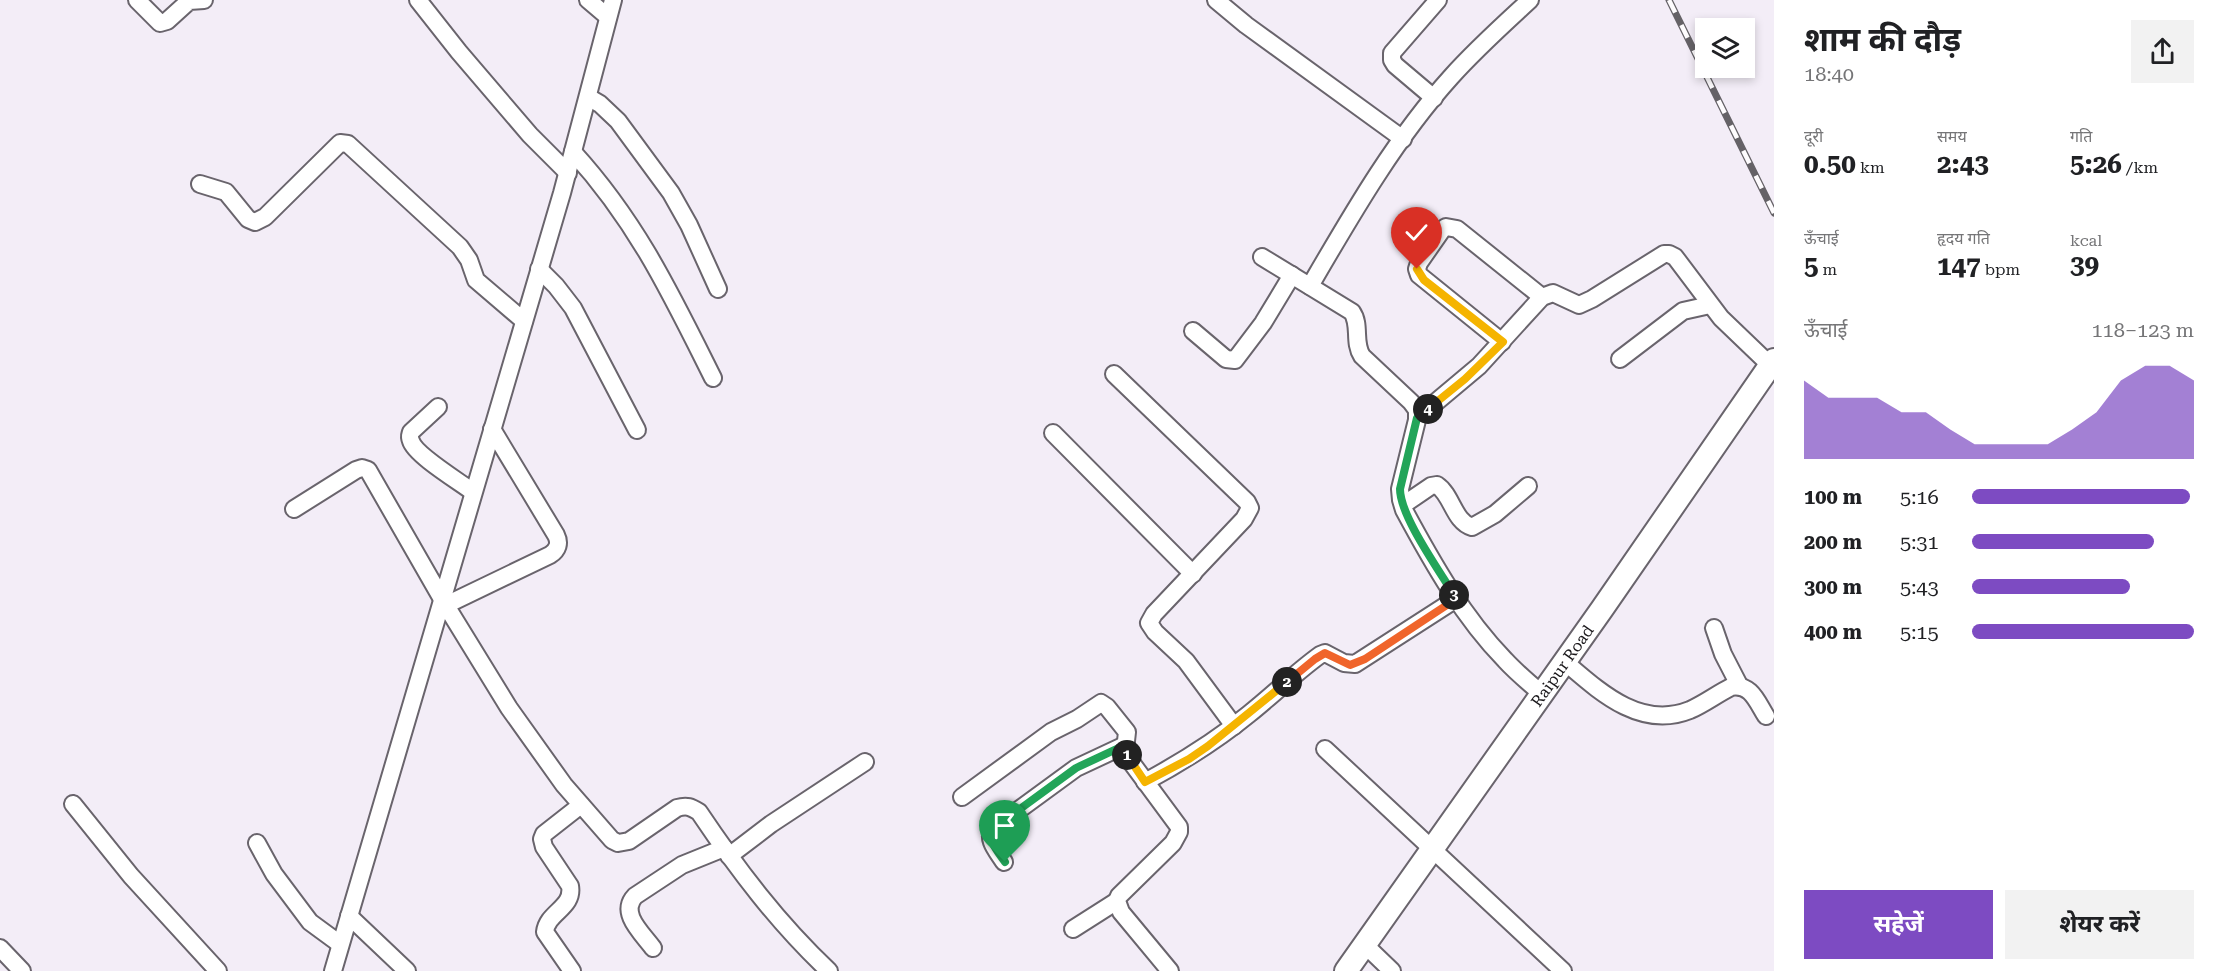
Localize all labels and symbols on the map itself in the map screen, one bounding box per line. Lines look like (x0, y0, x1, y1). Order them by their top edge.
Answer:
pin (1391, 207, 1442, 269)
pin: 4 (1413, 394, 1443, 424)
pin: 3 (1439, 580, 1469, 610)
street label: Raipur Road (1527, 621, 1597, 710)
pin: 2 (1272, 667, 1302, 697)
pin: 1 (1112, 740, 1142, 770)
pin (979, 800, 1030, 862)

